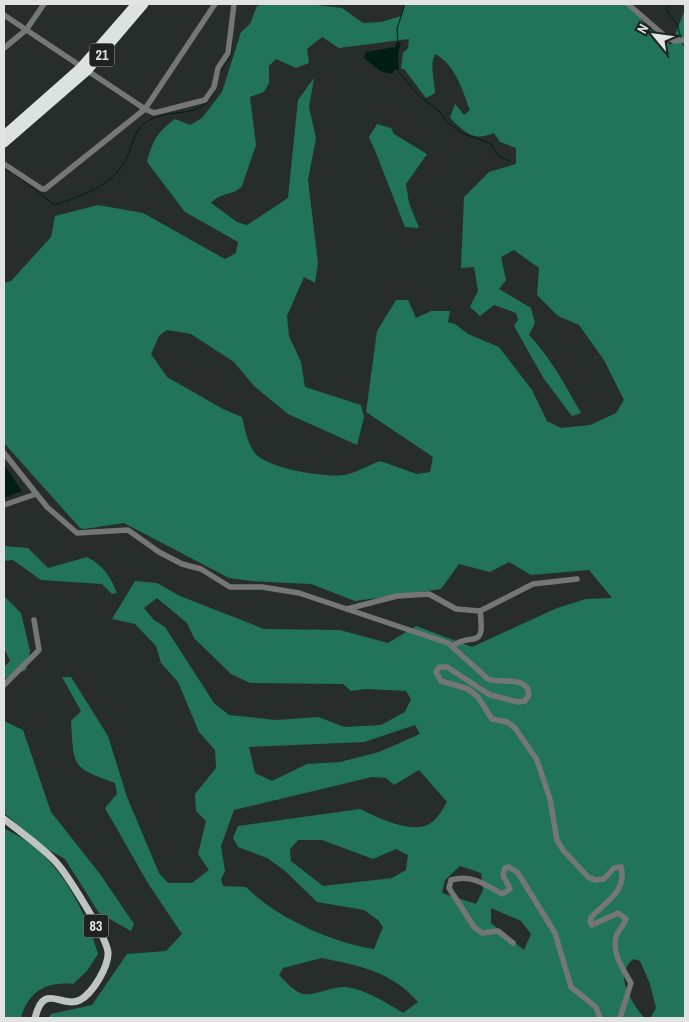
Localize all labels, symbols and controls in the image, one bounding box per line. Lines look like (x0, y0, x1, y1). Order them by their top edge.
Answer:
north arrow (629, 10, 679, 60)
text: N (633, 21, 653, 37)
road number: 21 (90, 44, 114, 66)
road number: 83 (84, 914, 108, 938)

